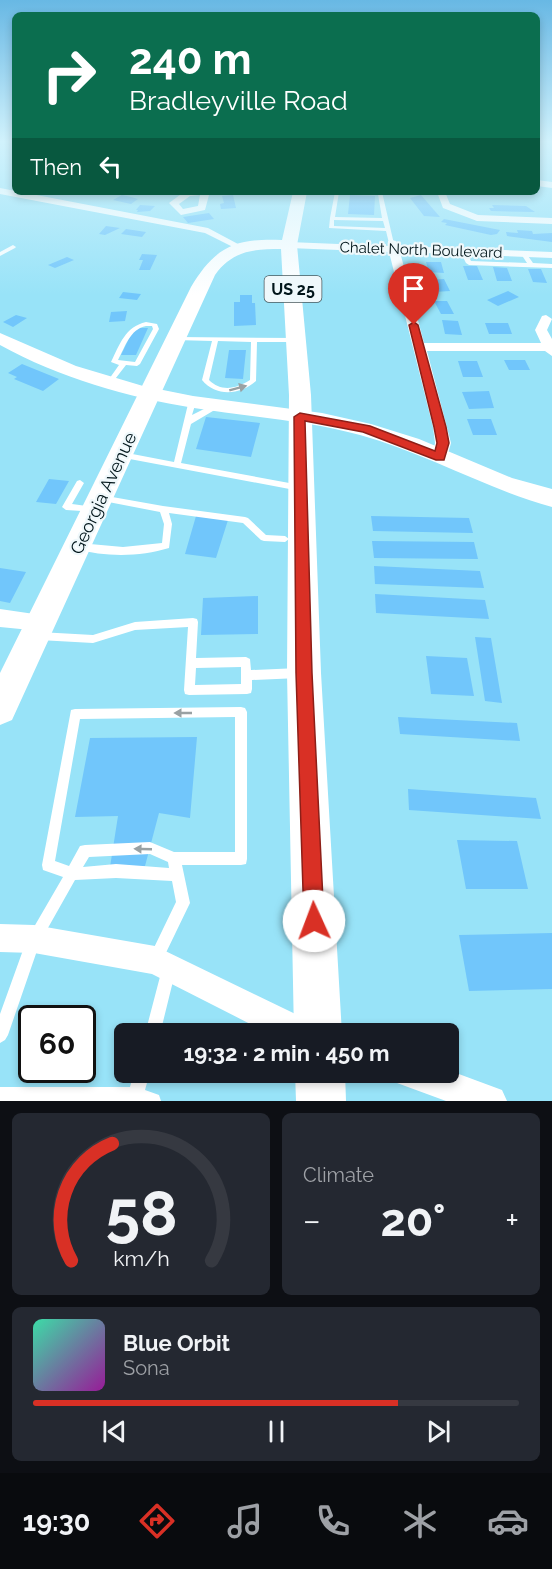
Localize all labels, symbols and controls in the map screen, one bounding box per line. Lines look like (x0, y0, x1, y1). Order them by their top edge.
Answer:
text: 240 m (129, 35, 252, 84)
icon: right (30, 36, 108, 114)
text: Bradleyville Road (129, 85, 348, 116)
icon: left (94, 150, 127, 183)
text: Then (30, 154, 82, 180)
street label: Chalet North Boulevard (339, 238, 503, 262)
pin (388, 263, 439, 325)
icon: arrive (397, 272, 430, 305)
road number: US 25 (264, 276, 322, 302)
one-way arrow (229, 383, 247, 392)
street label: Georgia Avenue (66, 428, 141, 557)
one-way arrow (173, 708, 192, 718)
one-way arrow (133, 844, 152, 854)
position arrow (282, 889, 346, 953)
speed limit sign: 60 (18, 1005, 96, 1083)
text: 19:32 · 2 min · 450 m (183, 1040, 390, 1066)
text: Climate (303, 1163, 374, 1187)
text: 58 (105, 1176, 177, 1250)
text: 20° (380, 1194, 446, 1247)
text: − (303, 1201, 321, 1240)
text: + (505, 1201, 519, 1240)
text: km/h (113, 1246, 169, 1271)
text: Blue Orbit (123, 1330, 230, 1356)
text: Sona (123, 1356, 170, 1380)
icon: previous (98, 1415, 131, 1448)
icon: pause (260, 1415, 293, 1448)
icon: next (422, 1415, 455, 1448)
icon: directions (136, 1500, 178, 1542)
icon: music (224, 1500, 266, 1542)
icon: phone (312, 1500, 354, 1542)
icon: climate (399, 1500, 441, 1542)
icon: car (487, 1500, 529, 1542)
text: 19:30 (23, 1506, 90, 1537)

